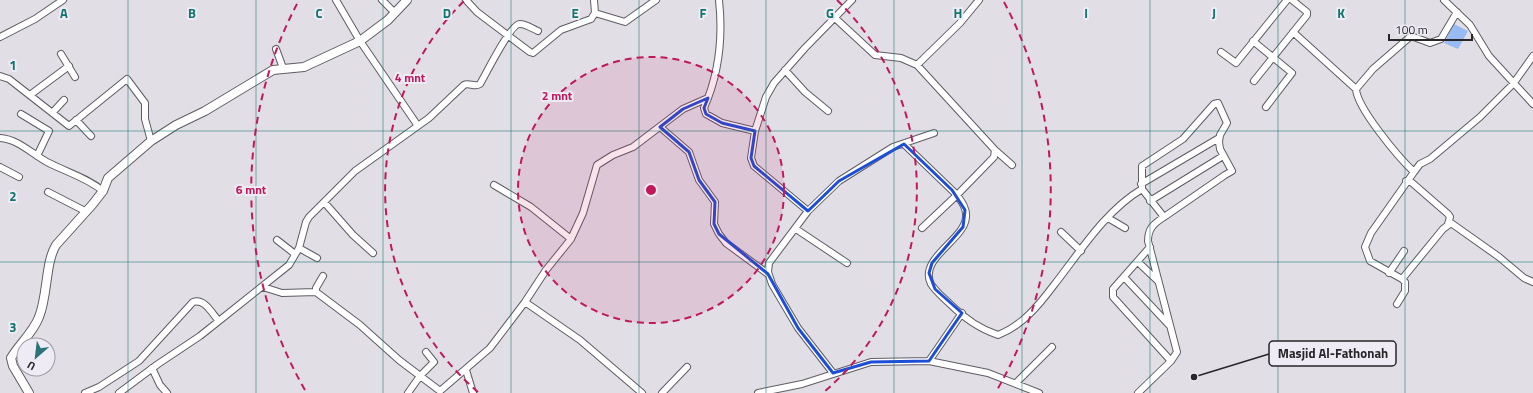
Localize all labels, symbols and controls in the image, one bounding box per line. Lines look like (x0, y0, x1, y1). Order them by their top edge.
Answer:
text: A (60, 3, 68, 23)
text: B (188, 3, 196, 23)
text: C (315, 3, 323, 23)
text: D (443, 3, 451, 23)
text: E (571, 3, 579, 23)
text: F (700, 3, 707, 23)
text: G (826, 3, 834, 23)
text: H (954, 3, 962, 23)
text: I (1084, 3, 1088, 23)
text: J (1212, 3, 1216, 23)
text: K (1337, 3, 1345, 23)
scale bar (1389, 16, 1472, 42)
text: 100 m (1395, 20, 1428, 39)
text: 1 (9, 55, 17, 75)
text: 4 mnt (395, 68, 426, 87)
text: 2 mnt (542, 86, 573, 105)
text: 6 mnt (236, 180, 267, 199)
centre of rings (644, 183, 658, 197)
text: 2 (9, 186, 17, 206)
text: 3 (9, 317, 17, 337)
north arrow (16, 337, 56, 377)
callout: Masjid Al-Fathonah (1269, 341, 1396, 366)
text: Masjid Al-Fathonah (1278, 343, 1388, 363)
text: U (24, 357, 38, 375)

